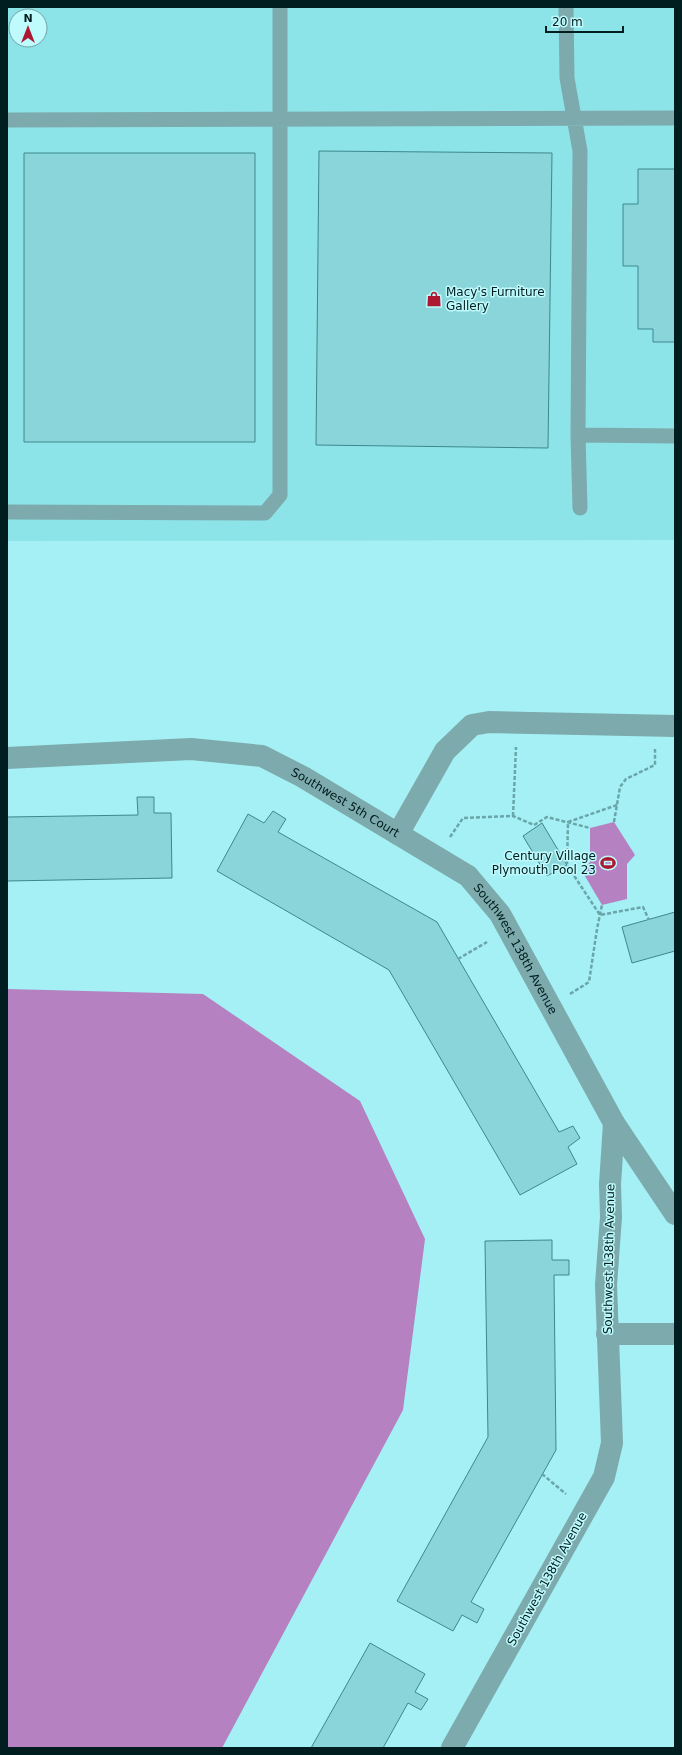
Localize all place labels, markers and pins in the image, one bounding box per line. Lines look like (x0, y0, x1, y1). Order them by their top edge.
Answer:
place label: Macy's Furniture Gallery (446, 285, 545, 313)
shop icon: Macy's Furniture Gallery (425, 290, 443, 308)
place label: Century Village Plymouth Pool 23 (492, 849, 596, 877)
sports icon: Century Village Plymouth Pool 23 (599, 854, 617, 872)

